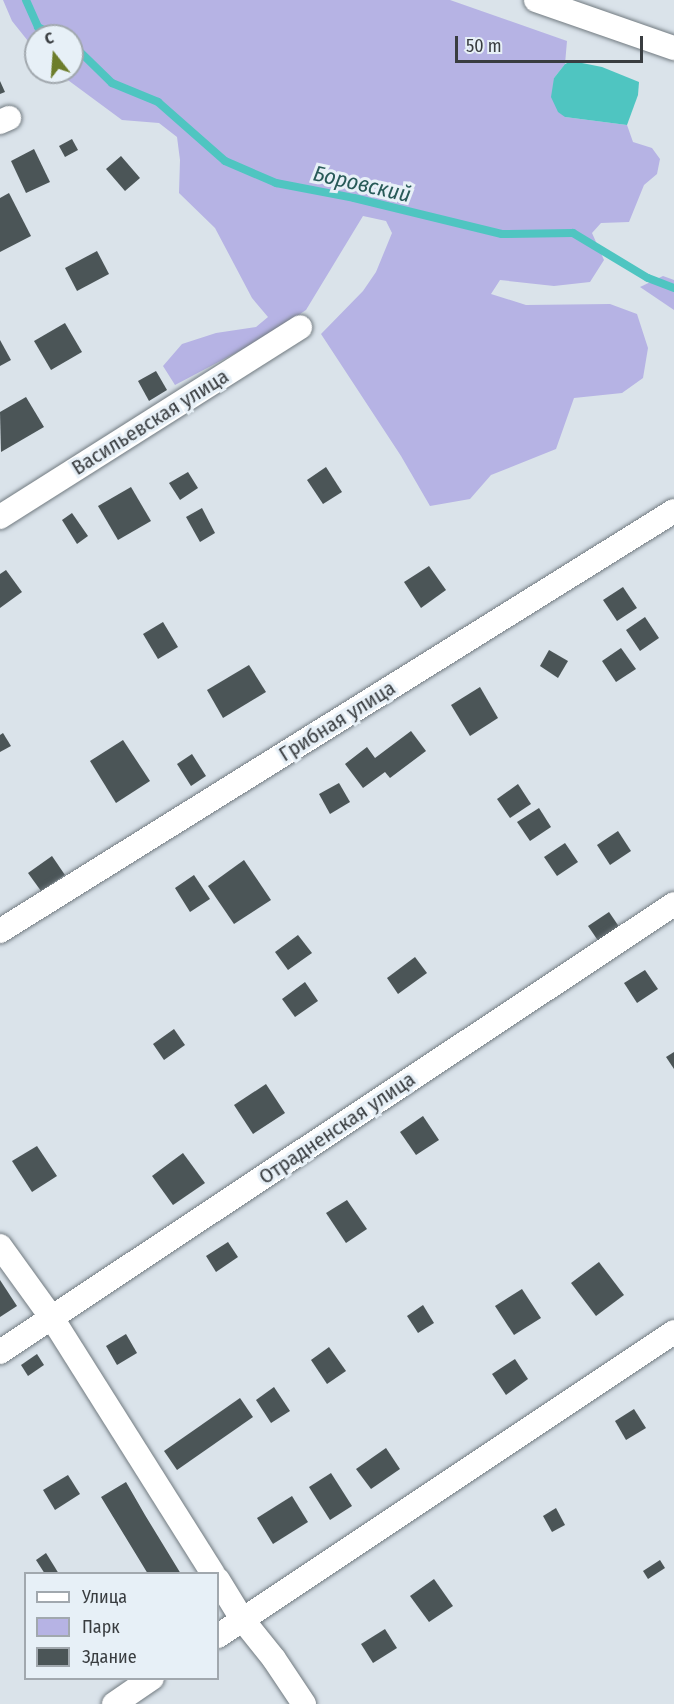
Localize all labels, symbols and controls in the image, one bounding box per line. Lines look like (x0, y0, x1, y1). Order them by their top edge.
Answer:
north arrow (24, 24, 84, 84)
scale bar (458, 24, 646, 62)
text: С (42, 28, 56, 49)
text: 50 m (466, 35, 502, 57)
water label: Боровский (311, 160, 413, 208)
street label: Васильевская улица (67, 364, 233, 480)
street label: Грибная улица (274, 675, 400, 767)
street label: Отрадненская улица (254, 1066, 420, 1190)
legend (24, 1572, 219, 1680)
text: Улица (82, 1586, 127, 1608)
text: Парк (82, 1616, 120, 1638)
text: Здание (82, 1646, 137, 1668)

